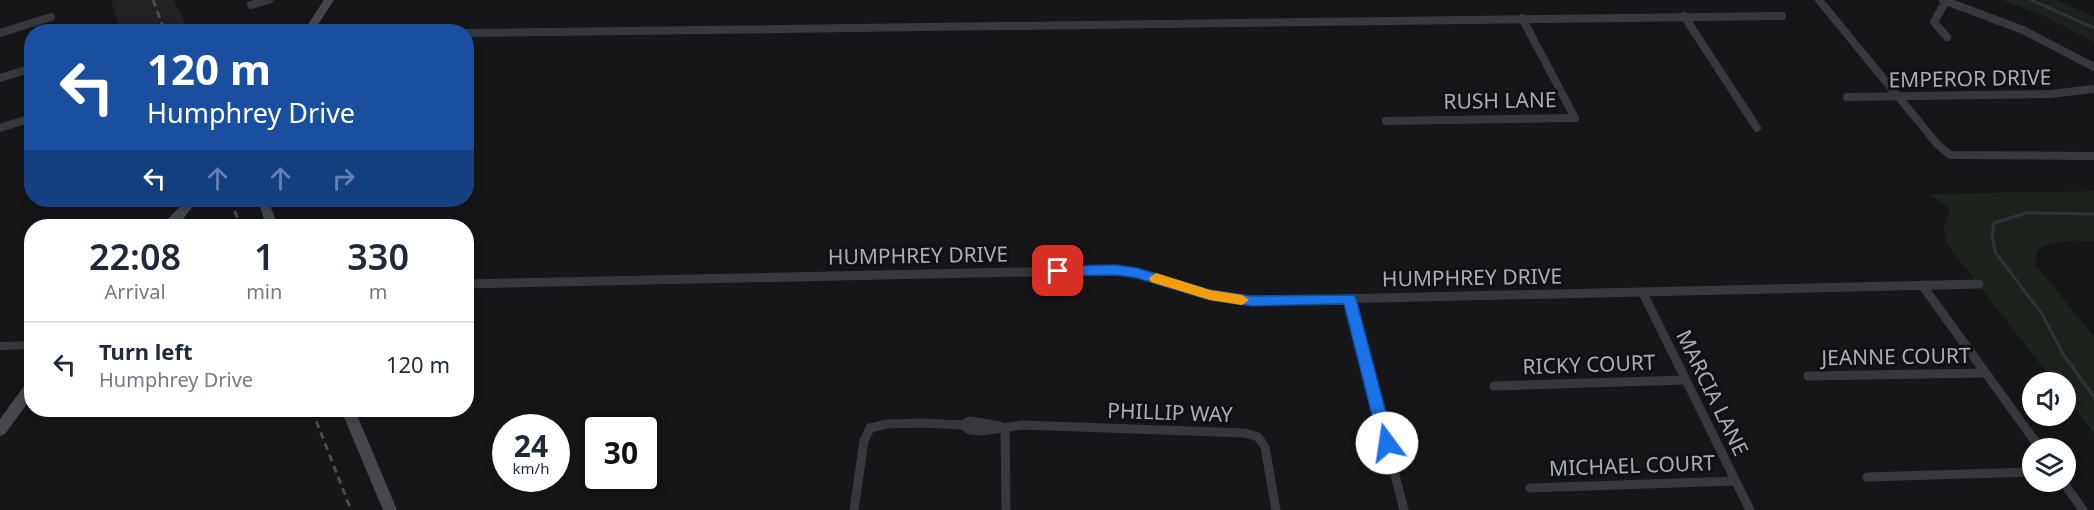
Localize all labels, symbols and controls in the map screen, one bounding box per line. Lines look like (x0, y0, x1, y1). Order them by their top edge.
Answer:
text: 120 m (147, 40, 271, 97)
icon: left (48, 48, 126, 126)
street label: EMPEROR DRIVE (1888, 63, 2052, 93)
street label: RUSH LANE (1443, 85, 1557, 115)
text: Humphrey Drive (147, 94, 355, 131)
icon: left (138, 162, 171, 195)
icon: ahead (201, 162, 234, 195)
icon: ahead (264, 162, 297, 195)
icon: right (327, 162, 360, 195)
text: 22:08 (89, 232, 181, 281)
text: 1 (254, 232, 275, 281)
text: 330 (347, 232, 409, 281)
street label: HUMPHREY DRIVE (828, 239, 1008, 271)
pin (1032, 245, 1083, 296)
icon: arrive (1041, 254, 1074, 287)
street label: HUMPHREY DRIVE (1382, 261, 1562, 293)
text: Arrival (105, 278, 166, 305)
text: min (246, 278, 282, 305)
text: m (369, 278, 388, 305)
street label: MARCIA LANE (1670, 325, 1755, 460)
text: Turn left (99, 336, 193, 366)
street label: JEANNE COURT (1819, 341, 1971, 371)
icon: left (48, 348, 81, 381)
street label: RICKY COURT (1522, 348, 1656, 380)
text: 120 m (386, 349, 450, 379)
text: Humphrey Drive (99, 366, 253, 393)
map controls (2022, 372, 2076, 492)
button: sound (2022, 372, 2076, 426)
street label: PHILLIP WAY (1107, 396, 1233, 428)
position arrow (1355, 411, 1419, 475)
speed limit sign: 30 (582, 414, 660, 492)
text: 24 (514, 425, 548, 466)
button: layers (2022, 438, 2076, 492)
street label: MICHAEL COURT (1549, 448, 1716, 482)
text: km/h (513, 458, 549, 478)

